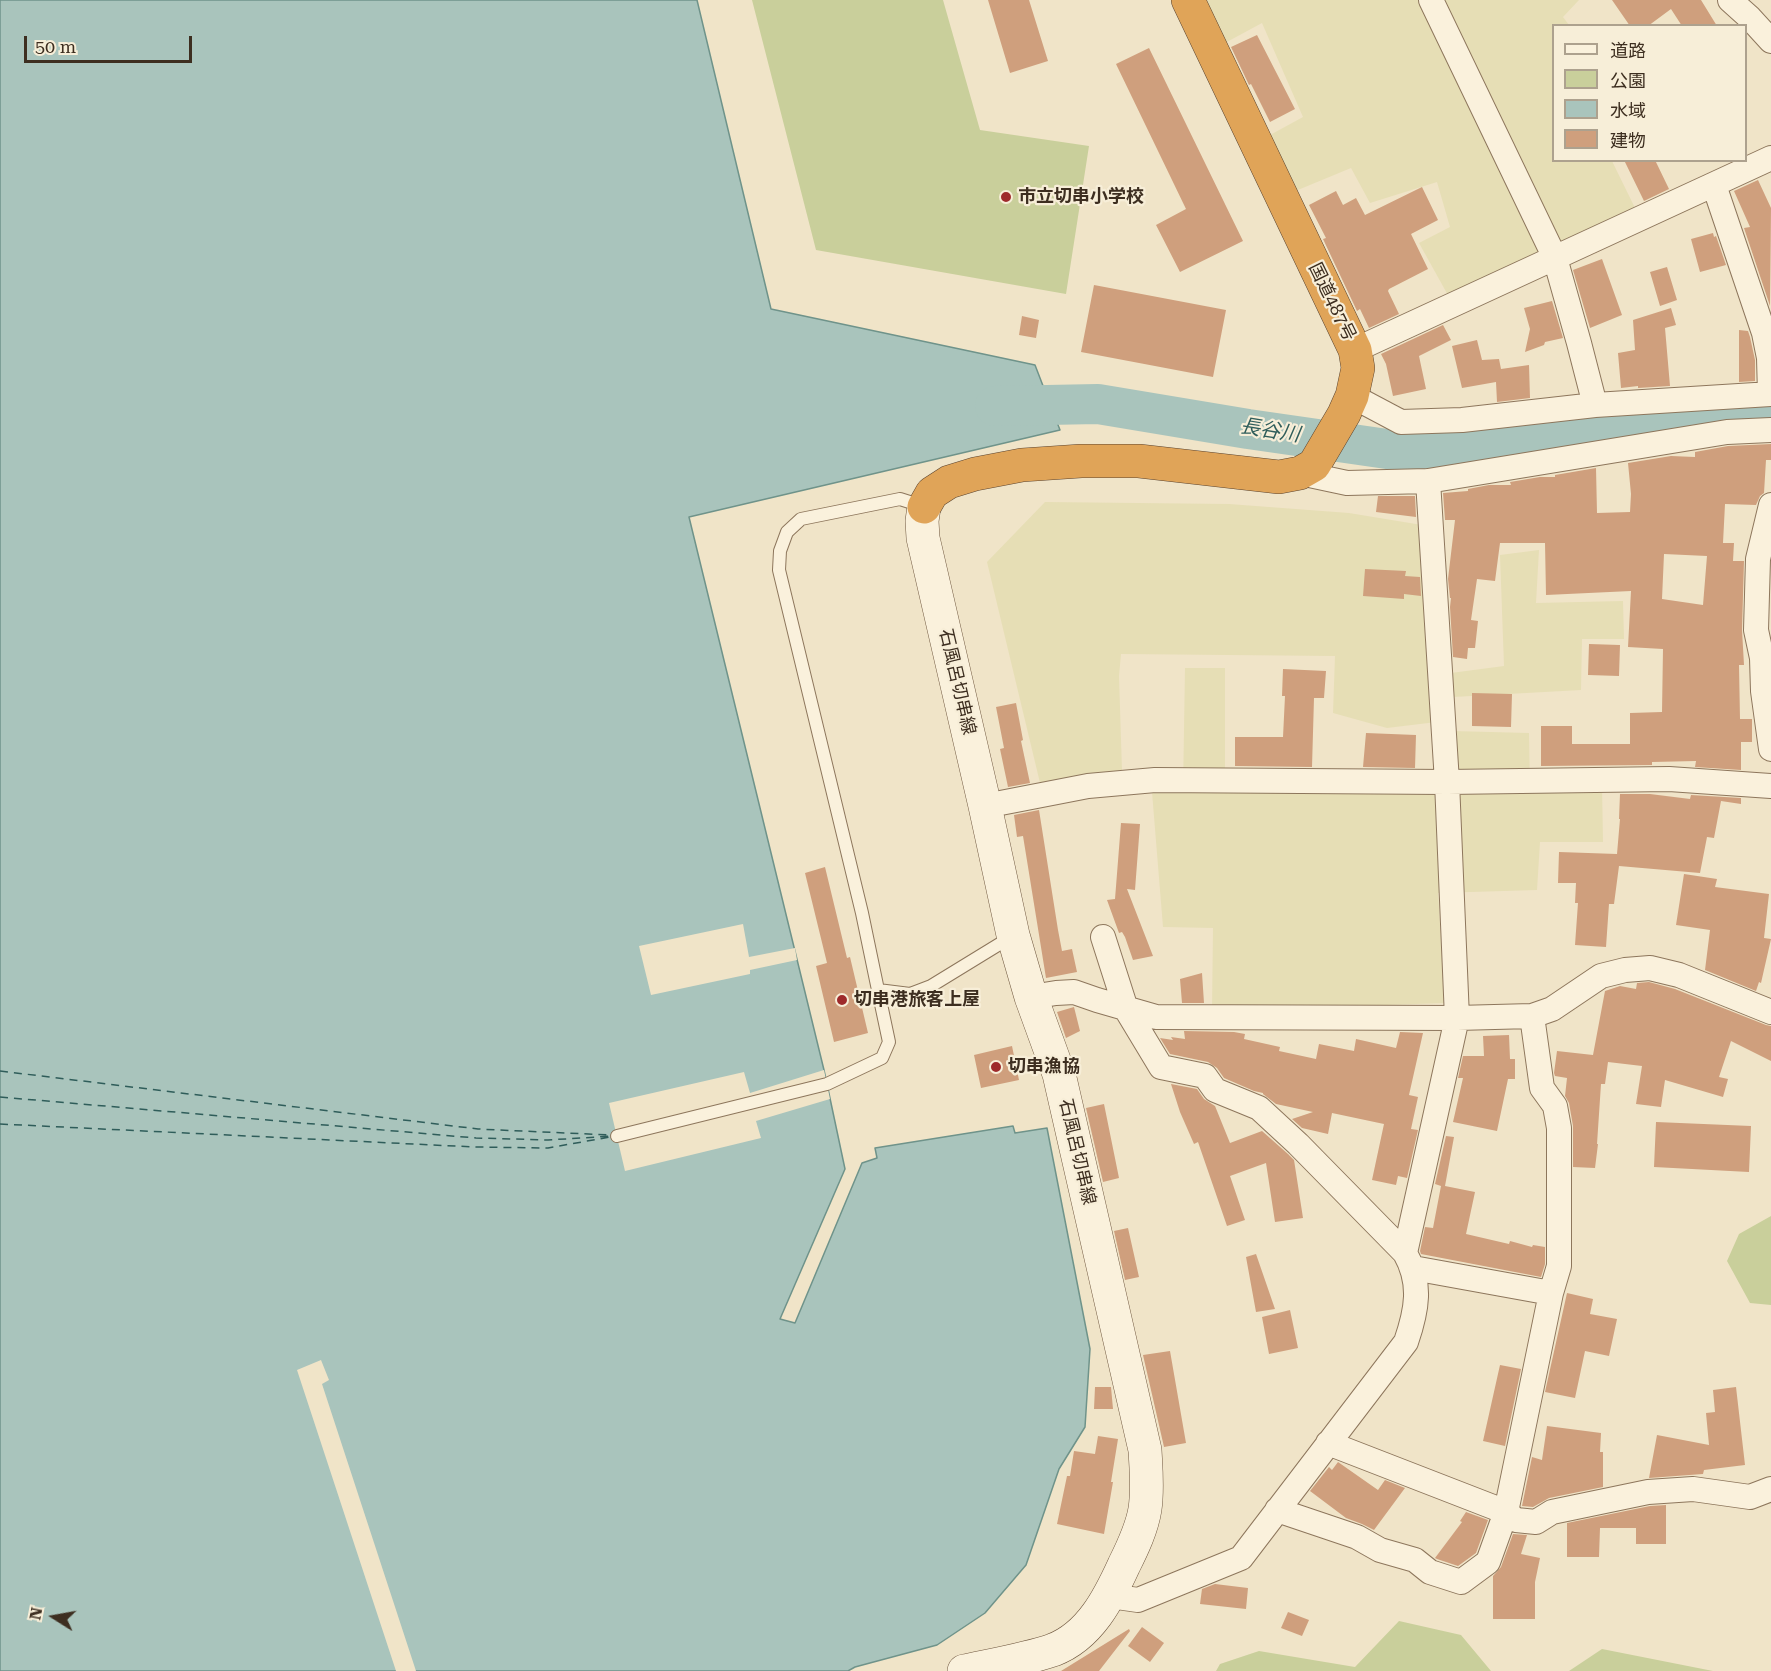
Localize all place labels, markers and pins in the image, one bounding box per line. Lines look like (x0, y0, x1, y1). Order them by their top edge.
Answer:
place label: 市立切串小学校 (1018, 186, 1144, 208)
marker: 市立切串小学校 (999, 190, 1013, 204)
place label: 切串港旅客上屋 (854, 989, 980, 1011)
marker: 切串港旅客上屋 (835, 993, 849, 1007)
place label: 切串漁協 (1008, 1056, 1080, 1078)
marker: 切串漁協 (989, 1060, 1003, 1074)

